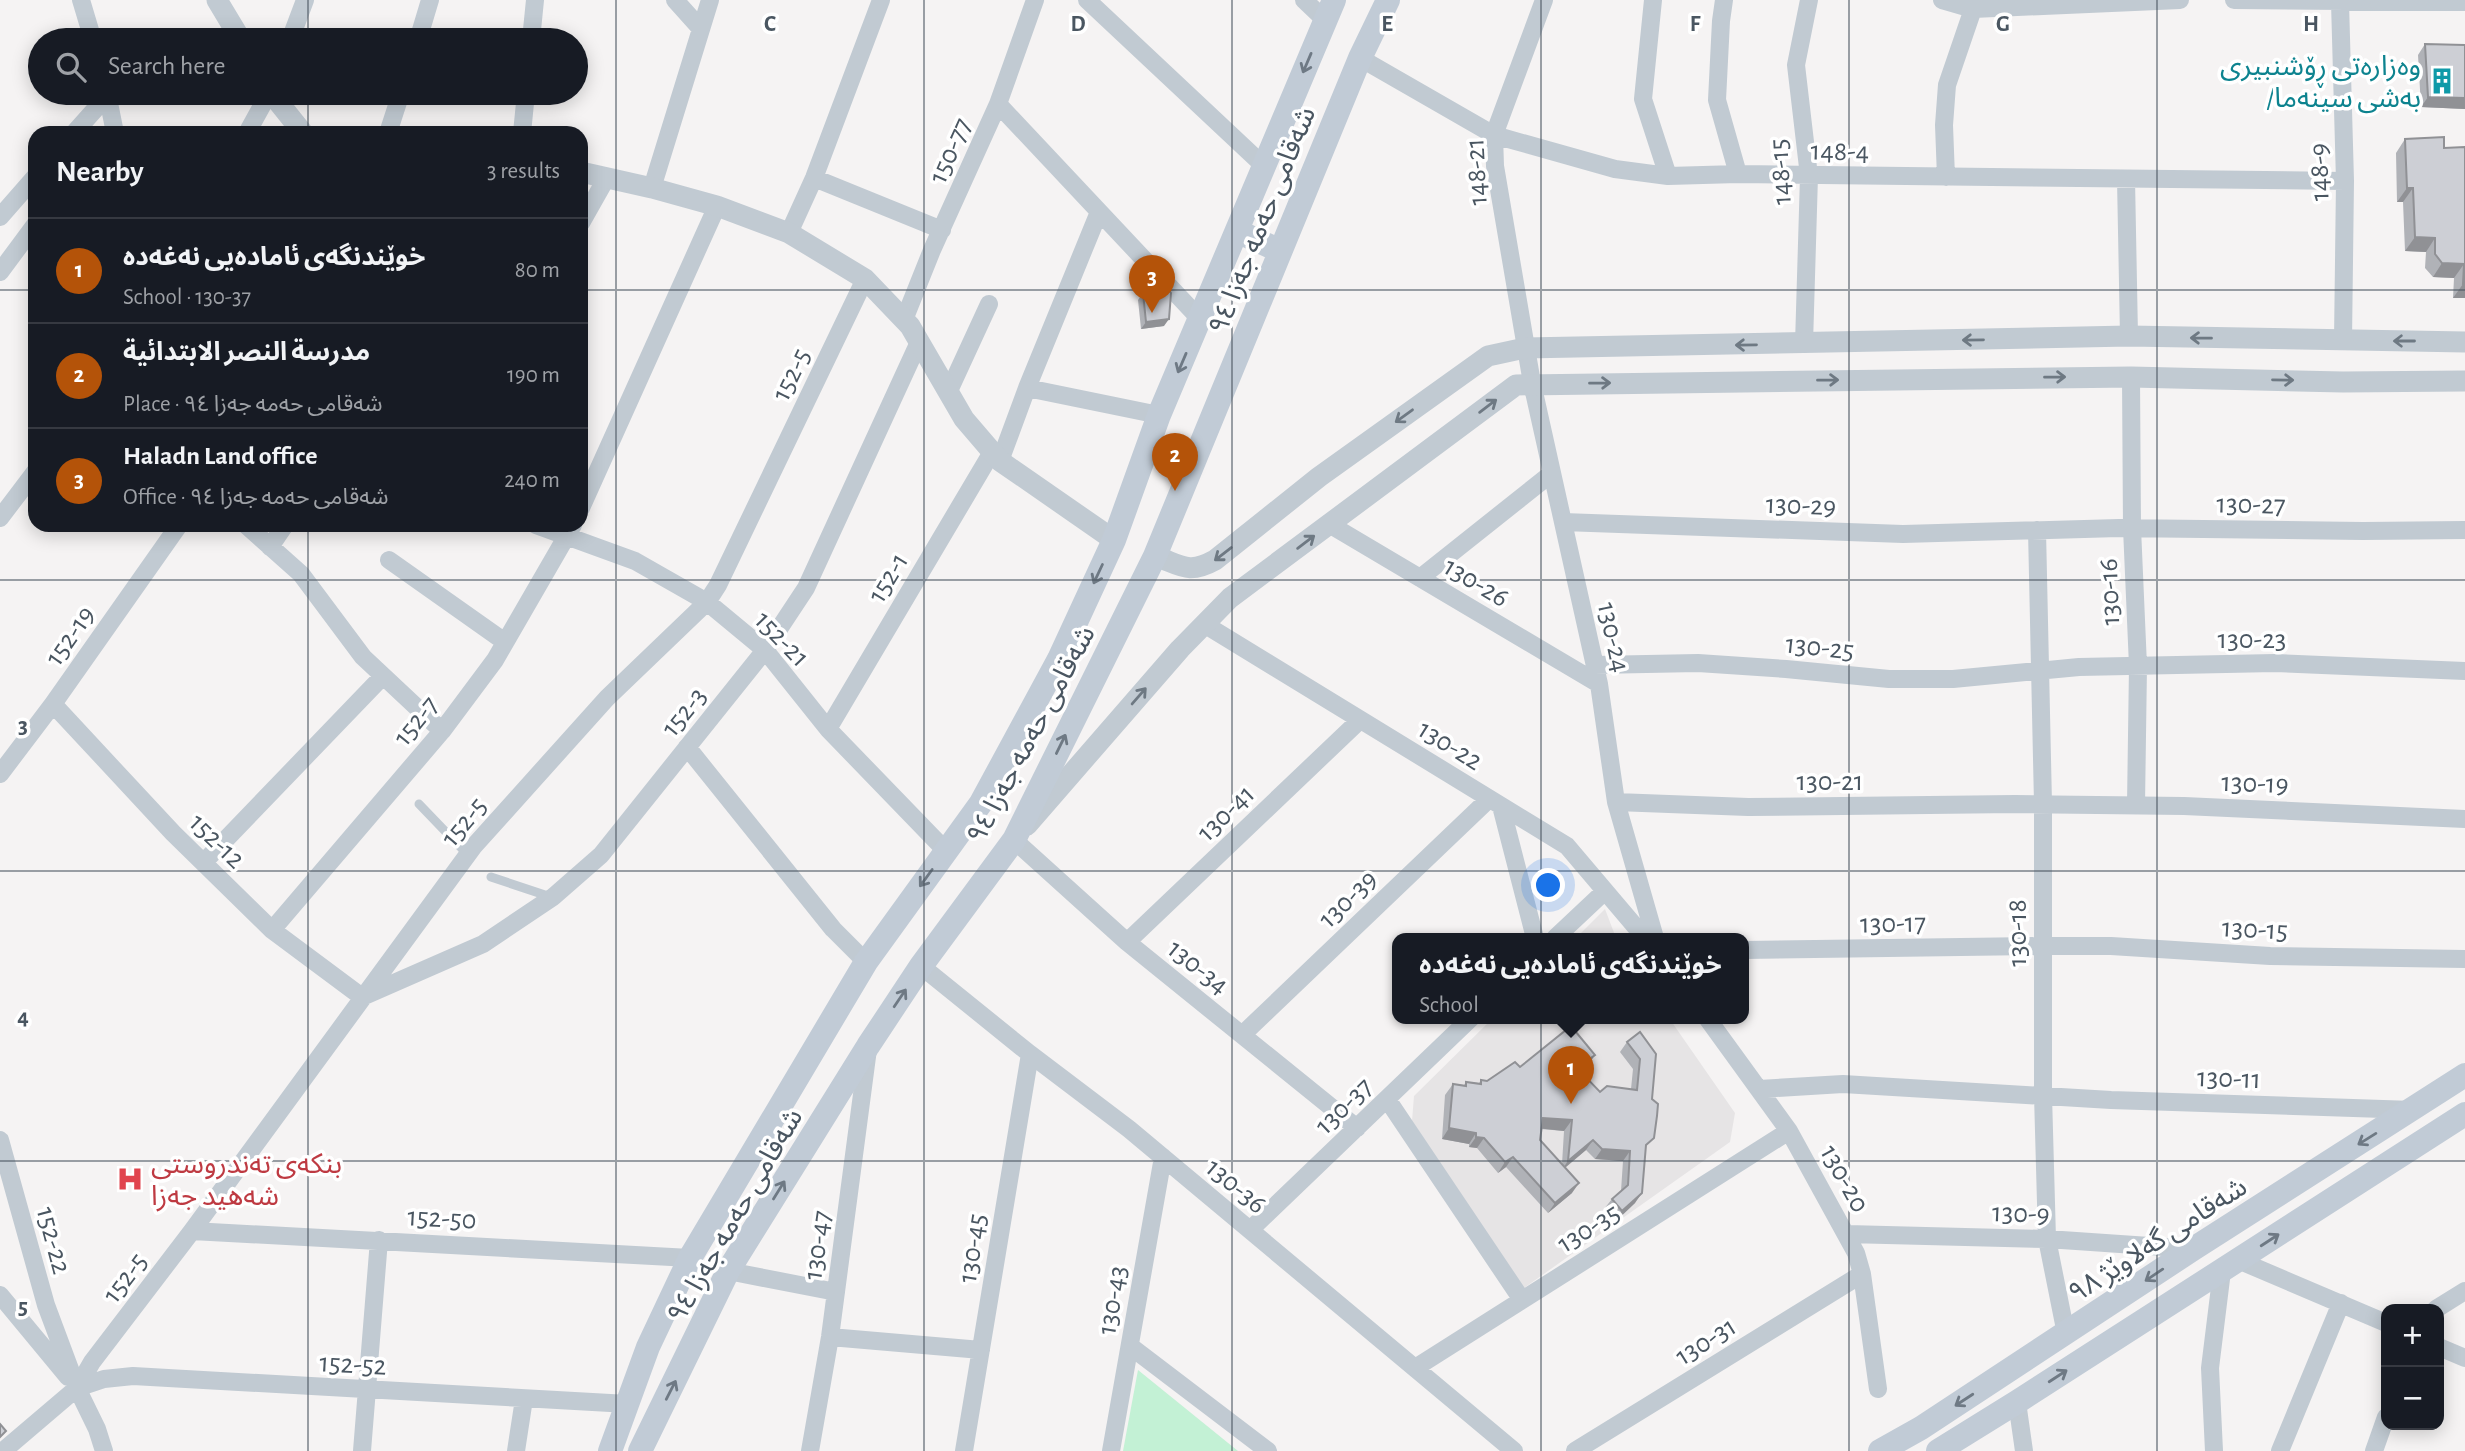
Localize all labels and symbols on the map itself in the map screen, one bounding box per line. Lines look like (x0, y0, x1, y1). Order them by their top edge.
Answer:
text: C (764, 13, 776, 36)
text: D (1070, 13, 1086, 36)
text: E (1381, 13, 1393, 36)
text: F (1690, 13, 1701, 36)
text: G (1996, 13, 2010, 36)
text: H (2303, 13, 2319, 36)
one-way arrow (1300, 51, 1313, 73)
place label: وە‌زارە‌تی ڕۆشنبیری /بە‌شی سینە‌ما (2220, 53, 2421, 114)
building icon: وە‌زارە‌تی ڕۆشنبیری /بە‌شی سینە‌ما (2427, 66, 2457, 96)
street label: شەقامی حەمە جەزا ٩٤ (1205, 103, 1322, 339)
street label: 150-77 (924, 114, 977, 188)
street label: 148-4 (1811, 137, 1869, 167)
street label: 148-21 (1461, 138, 1493, 206)
street label: 148-15 (1765, 138, 1797, 206)
street label: 148-9 (2305, 143, 2335, 201)
pin: 3 (1129, 255, 1175, 313)
one-way arrow (2190, 331, 2213, 345)
one-way arrow (1962, 333, 1985, 347)
one-way arrow (2393, 334, 2416, 348)
one-way arrow (1735, 338, 1758, 351)
street label: 152-5 (767, 344, 816, 405)
one-way arrow (1174, 352, 1187, 373)
one-way arrow (2043, 371, 2066, 384)
one-way arrow (1816, 373, 1839, 387)
one-way arrow (2271, 373, 2294, 387)
one-way arrow (1588, 376, 1611, 389)
one-way arrow (1478, 398, 1497, 413)
one-way arrow (1395, 409, 1414, 423)
pin: 2 (1152, 433, 1198, 491)
street label: 130-27 (2216, 490, 2286, 520)
street label: 130-29 (1765, 491, 1837, 521)
one-way arrow (1296, 534, 1314, 549)
one-way arrow (1214, 546, 1232, 561)
street label: 152-1 (863, 548, 914, 608)
street label: 130-26 (1439, 553, 1513, 613)
street label: 130-16 (2095, 558, 2125, 626)
one-way arrow (1091, 563, 1104, 584)
street label: 130-24 (1592, 600, 1634, 675)
street label: 152-19 (40, 601, 101, 671)
street label: 152-21 (749, 606, 814, 673)
street label: شەقامی حەمە جەزا ٩٤ (963, 621, 1102, 849)
street label: 130-23 (2218, 626, 2286, 654)
street label: 130-25 (1784, 630, 1856, 666)
street label: 152-3 (657, 682, 712, 742)
one-way arrow (1131, 687, 1147, 705)
street label: 152-7 (389, 691, 445, 751)
text: 3 (18, 715, 28, 738)
street label: 130-22 (1413, 715, 1487, 776)
one-way arrow (1055, 735, 1069, 755)
street label: 130-21 (1797, 768, 1863, 796)
street label: 130-19 (2221, 769, 2289, 799)
street label: 130-41 (1192, 780, 1260, 847)
street label: 152-5 (436, 792, 493, 852)
street label: 152-12 (183, 809, 250, 874)
street label: 130-39 (1314, 865, 1383, 934)
one-way arrow (919, 868, 933, 887)
your location (1531, 868, 1565, 902)
street label: 130-18 (2004, 899, 2032, 967)
street label: 130-17 (1860, 909, 1926, 939)
street label: 130-15 (2221, 914, 2289, 946)
street label: 130-34 (1162, 935, 1234, 1000)
one-way arrow (893, 988, 907, 1008)
text: 4 (17, 1006, 29, 1029)
pin: 1 (1548, 1046, 1594, 1104)
street label: 130-11 (2197, 1064, 2261, 1094)
street label: 130-37 (1310, 1073, 1378, 1140)
street label: شەقامی حەمە جەزا ٩٤ (663, 1104, 809, 1328)
one-way arrow (2357, 1133, 2377, 1147)
street label: 130-20 (1815, 1141, 1874, 1217)
place label: بنکەی تەندروستی شەهید جەزا (151, 1151, 342, 1212)
street label: 130-36 (1200, 1154, 1271, 1220)
hospital icon: بنکەی تەندروستی شەهید جەزا (115, 1164, 145, 1194)
street label: شەقامی گەلاوێژ ٩٨ (2063, 1172, 2253, 1309)
one-way arrow (771, 1181, 786, 1200)
street label: 130-35 (1553, 1199, 1625, 1259)
street label: 130-9 (1992, 1199, 2050, 1229)
street label: 152-50 (407, 1203, 477, 1235)
street label: 152-22 (31, 1204, 75, 1277)
street label: 130-47 (799, 1209, 837, 1282)
street label: 130-45 (954, 1212, 992, 1285)
one-way arrow (2260, 1233, 2279, 1247)
street label: 152-5 (98, 1248, 153, 1308)
street label: 130-43 (1093, 1264, 1133, 1337)
one-way arrow (2145, 1268, 2164, 1282)
text: 5 (18, 1296, 28, 1319)
street label: 130-31 (1671, 1312, 1741, 1371)
street label: 152-52 (319, 1349, 387, 1381)
one-way arrow (2048, 1369, 2067, 1384)
one-way arrow (665, 1380, 678, 1401)
one-way arrow (1955, 1393, 1975, 1407)

